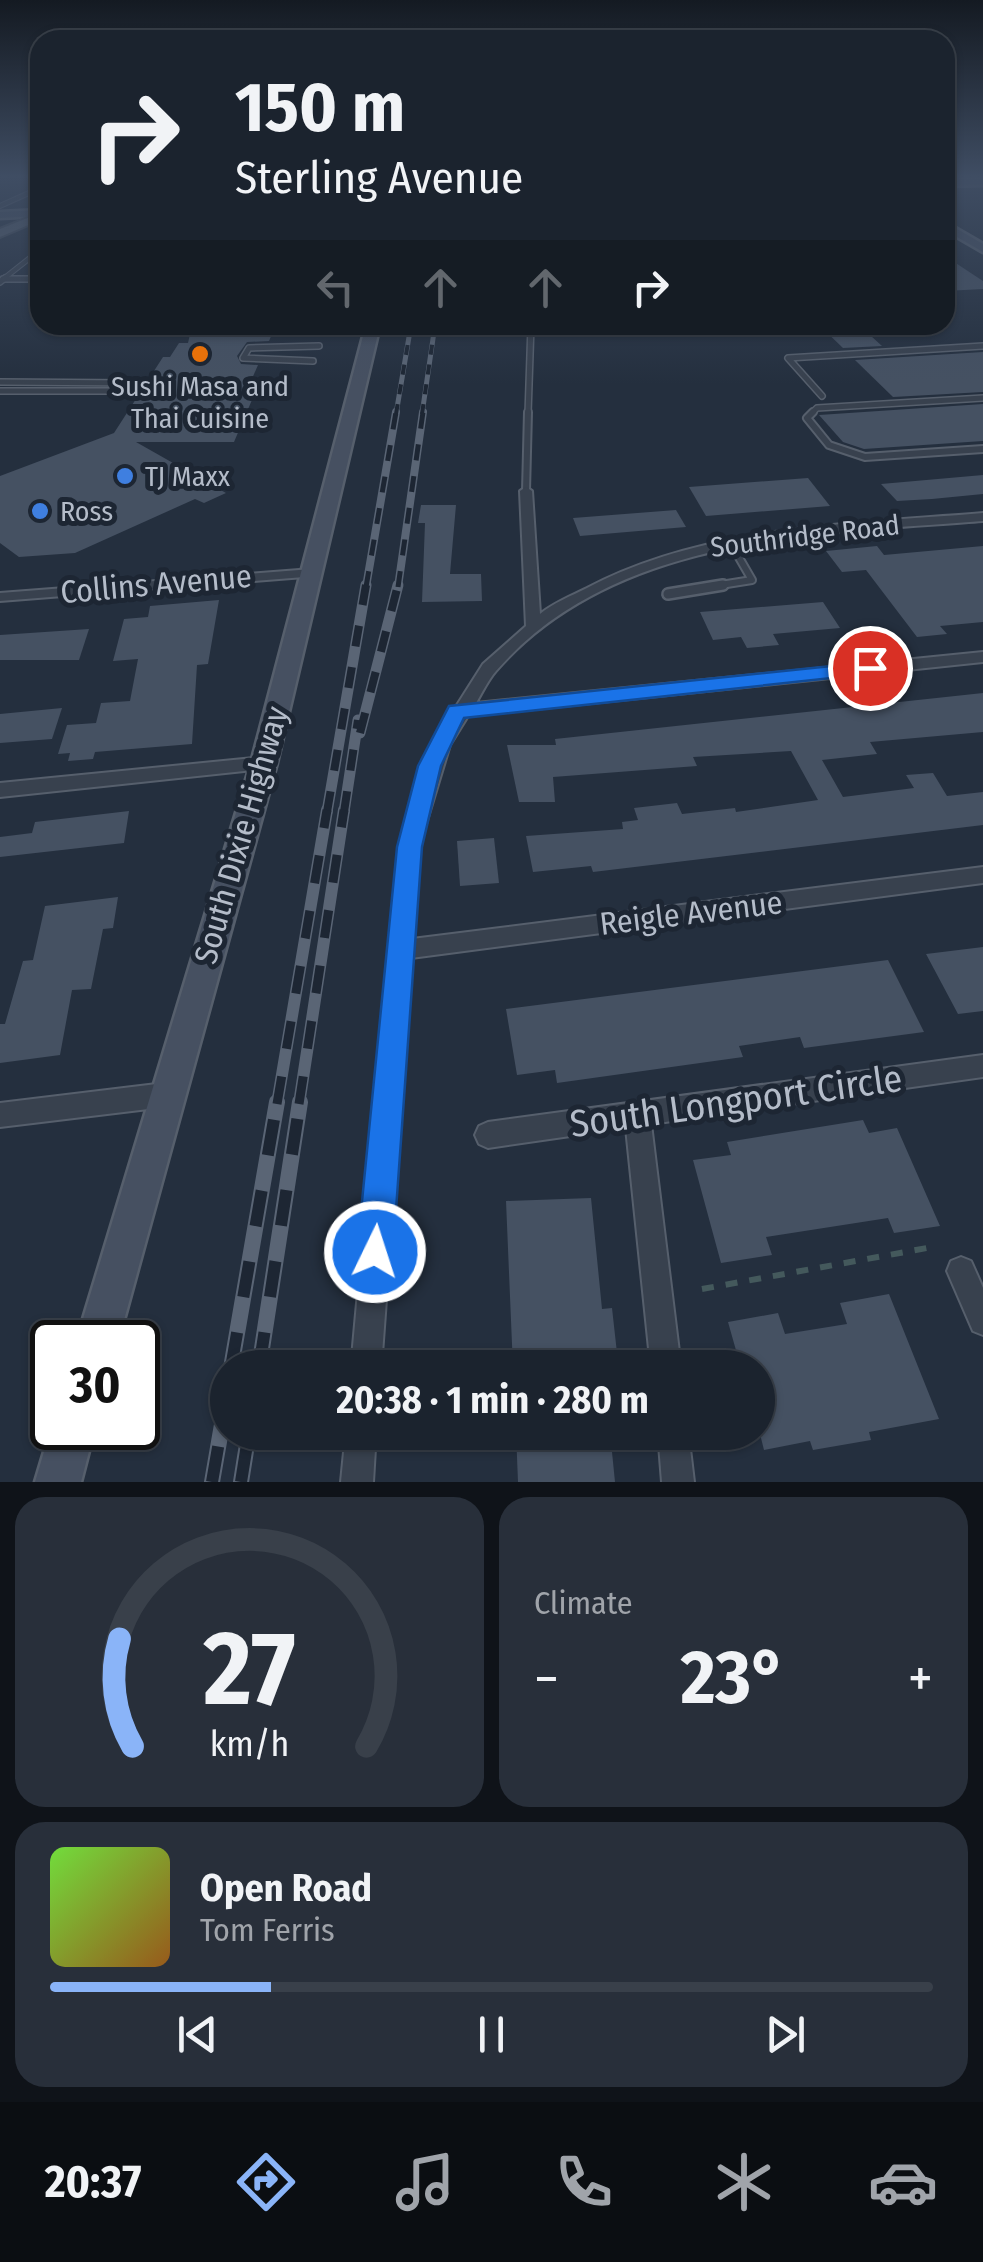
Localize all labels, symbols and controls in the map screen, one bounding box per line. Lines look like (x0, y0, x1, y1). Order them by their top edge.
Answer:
text: 150 m (235, 66, 405, 150)
icon: right (70, 70, 200, 200)
text: Sterling Avenue (235, 151, 523, 205)
icon: left (308, 260, 363, 315)
icon: ahead (413, 260, 468, 315)
icon: ahead (518, 260, 573, 315)
icon: right (623, 260, 678, 315)
marker: Sushi Masa and Thai Cuisine (189, 343, 211, 365)
place label: Sushi Masa and Thai Cuisine (111, 370, 289, 435)
place label: TJ Maxx (145, 460, 231, 493)
marker: TJ Maxx (114, 465, 136, 487)
place label: Ross (60, 495, 113, 528)
marker: Ross (29, 500, 51, 522)
street label: Southridge Road (709, 508, 901, 564)
street label: Collins Avenue (59, 557, 253, 611)
pin (828, 626, 913, 711)
icon: arrive (843, 641, 898, 696)
street label: South Dixie Highway (186, 701, 296, 968)
street label: Reigle Avenue (598, 883, 784, 943)
street label: South Longport Circle (567, 1055, 905, 1147)
position arrow (323, 1200, 427, 1304)
speed limit sign: 30 (30, 1320, 160, 1450)
text: 20:38 · 1 min · 280 m (336, 1377, 649, 1423)
text: Climate (534, 1584, 633, 1622)
text: 27 (203, 1607, 295, 1732)
text: 23° (681, 1633, 786, 1723)
text: − (534, 1646, 559, 1712)
text: + (908, 1646, 933, 1712)
text: km/h (210, 1723, 289, 1765)
text: Open Road (200, 1865, 372, 1911)
text: Tom Ferris (200, 1911, 335, 1949)
icon: previous (170, 2007, 225, 2062)
icon: pause (464, 2007, 519, 2062)
icon: next (758, 2007, 813, 2062)
icon: directions (231, 2147, 301, 2217)
icon: music (390, 2147, 460, 2217)
icon: phone (549, 2147, 619, 2217)
icon: climate (709, 2147, 779, 2217)
icon: car (868, 2147, 938, 2217)
text: 20:37 (45, 2155, 141, 2209)

